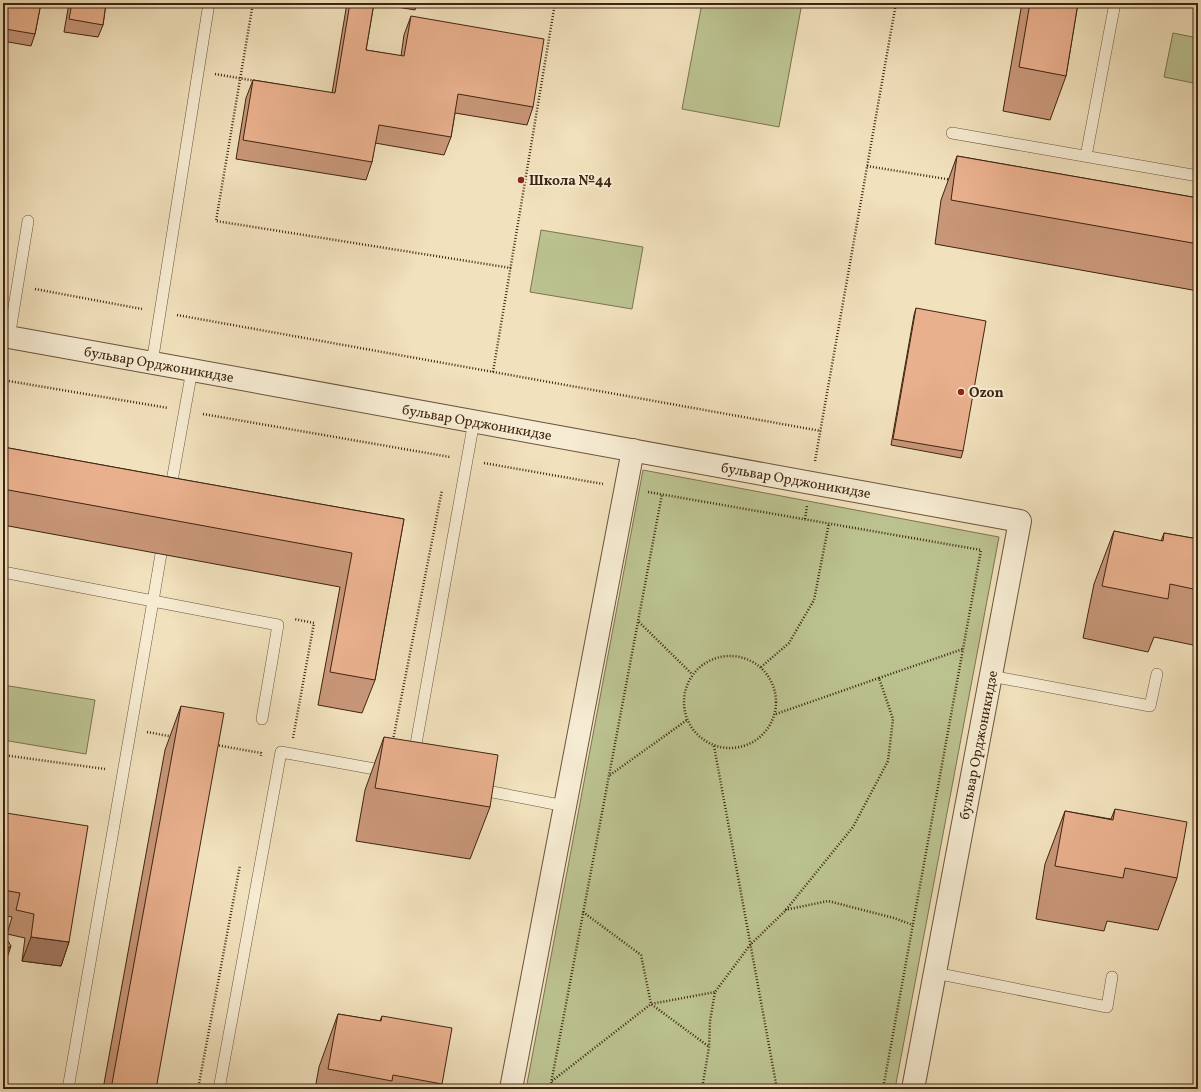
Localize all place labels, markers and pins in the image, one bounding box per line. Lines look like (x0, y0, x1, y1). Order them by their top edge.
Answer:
place label: Школа №44 (529, 172, 612, 191)
marker: Школа №44 (516, 175, 526, 185)
place label: Ozon (969, 384, 1004, 403)
marker: Ozon (956, 387, 966, 397)

